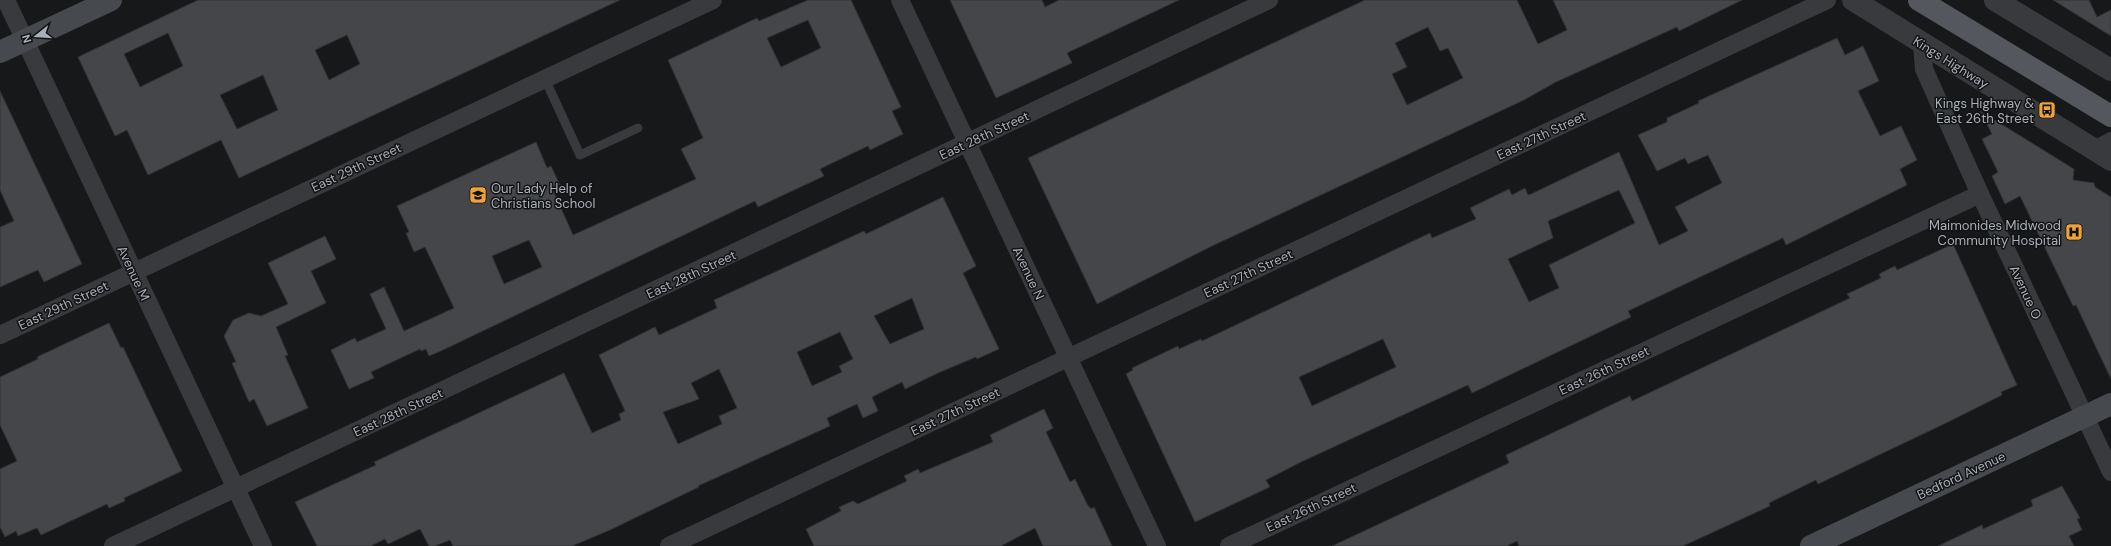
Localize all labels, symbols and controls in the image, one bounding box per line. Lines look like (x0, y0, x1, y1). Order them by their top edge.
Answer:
north arrow (16, 16, 56, 56)
street label: Kings Highway (1910, 32, 1992, 92)
text: N (19, 33, 34, 45)
place label: Kings Highway & East 26th Street (1935, 95, 2034, 127)
bus stop icon: Kings Highway & East 26th Street (2037, 100, 2057, 120)
street label: East 28th Street (937, 107, 1032, 164)
street label: East 27th Street (1494, 107, 1588, 164)
street label: East 29th Street (308, 139, 404, 196)
place label: Our Lady Help of Christians School (491, 180, 595, 212)
school or university icon: Our Lady Help of Christians School (468, 185, 488, 205)
place label: Maimonides Midwood Community Hospital (1929, 217, 2061, 249)
hospital icon: Maimonides Midwood Community Hospital (2064, 222, 2084, 242)
street label: Avenue M (113, 243, 154, 303)
street label: Avenue N (1009, 244, 1048, 302)
street label: East 27th Street (1201, 245, 1295, 302)
street label: East 28th Street (644, 246, 739, 303)
street label: Avenue O (2006, 262, 2045, 322)
street label: East 29th Street (15, 277, 111, 334)
street label: East 26th Street (1556, 342, 1652, 399)
street label: East 27th Street (908, 383, 1002, 440)
street label: East 28th Street (351, 384, 446, 441)
street label: Bedford Avenue (1914, 448, 2008, 503)
street label: East 26th Street (1263, 479, 1359, 536)

